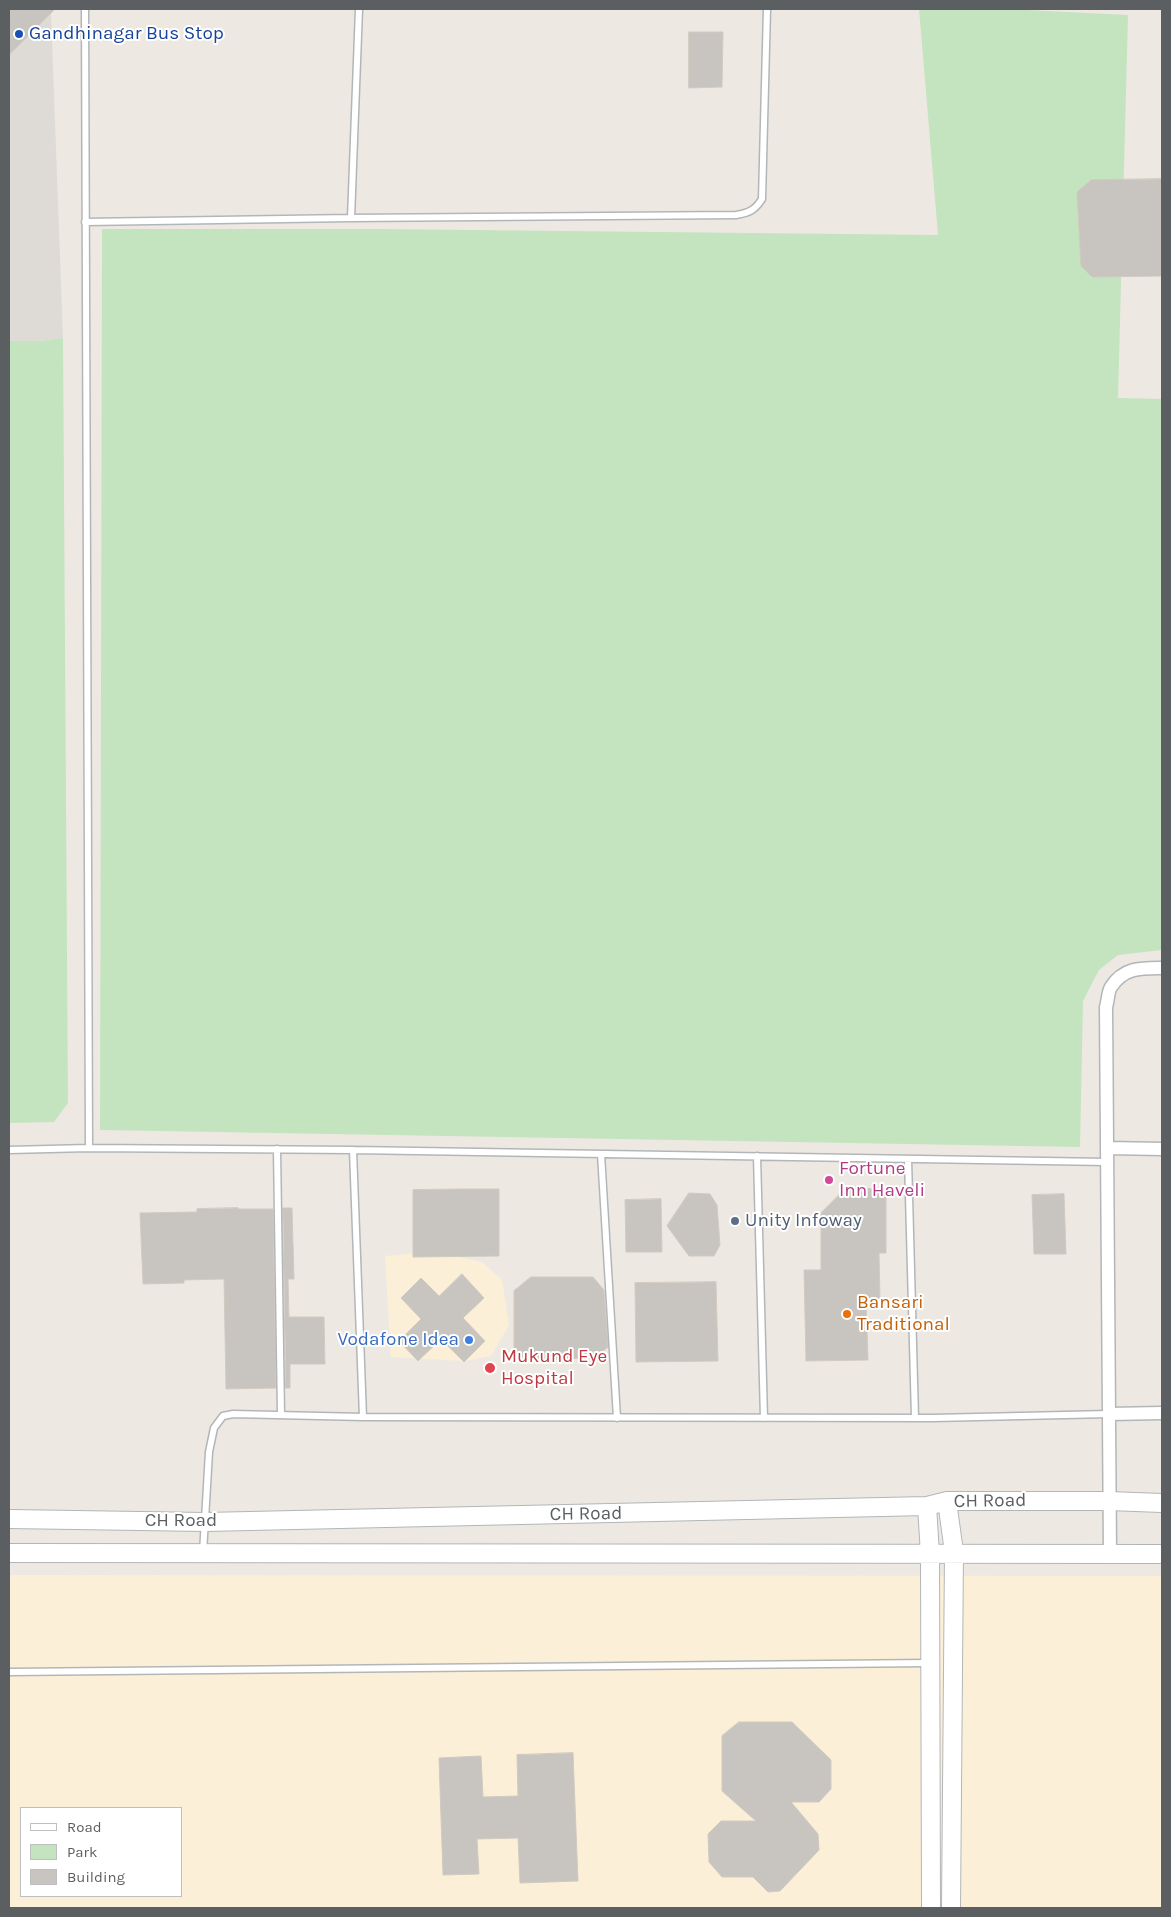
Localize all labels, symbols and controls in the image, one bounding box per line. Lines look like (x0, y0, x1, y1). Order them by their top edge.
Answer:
place label: Gandhinagar Bus Stop (29, 23, 224, 45)
marker: Gandhinagar Bus Stop (13, 28, 25, 40)
place label: Fortune Inn Haveli (839, 1158, 925, 1202)
marker: Fortune Inn Haveli (823, 1174, 835, 1186)
place label: Unity Infoway (745, 1210, 862, 1232)
marker: Unity Infoway (729, 1215, 741, 1227)
place label: Bansari Traditional (857, 1292, 950, 1336)
marker: Bansari Traditional (841, 1308, 853, 1320)
place label: Vodafone Idea (337, 1329, 459, 1351)
marker: Vodafone Idea (463, 1334, 475, 1346)
place label: Mukund Eye Hospital (501, 1346, 607, 1390)
marker: Mukund Eye Hospital (483, 1361, 497, 1375)
street label: CH Road (954, 1489, 1026, 1513)
street label: CH Road (550, 1502, 622, 1526)
street label: CH Road (145, 1510, 217, 1532)
legend (20, 1807, 182, 1897)
text: Road (67, 1818, 102, 1836)
text: Park (67, 1843, 97, 1861)
text: Building (67, 1868, 125, 1886)

